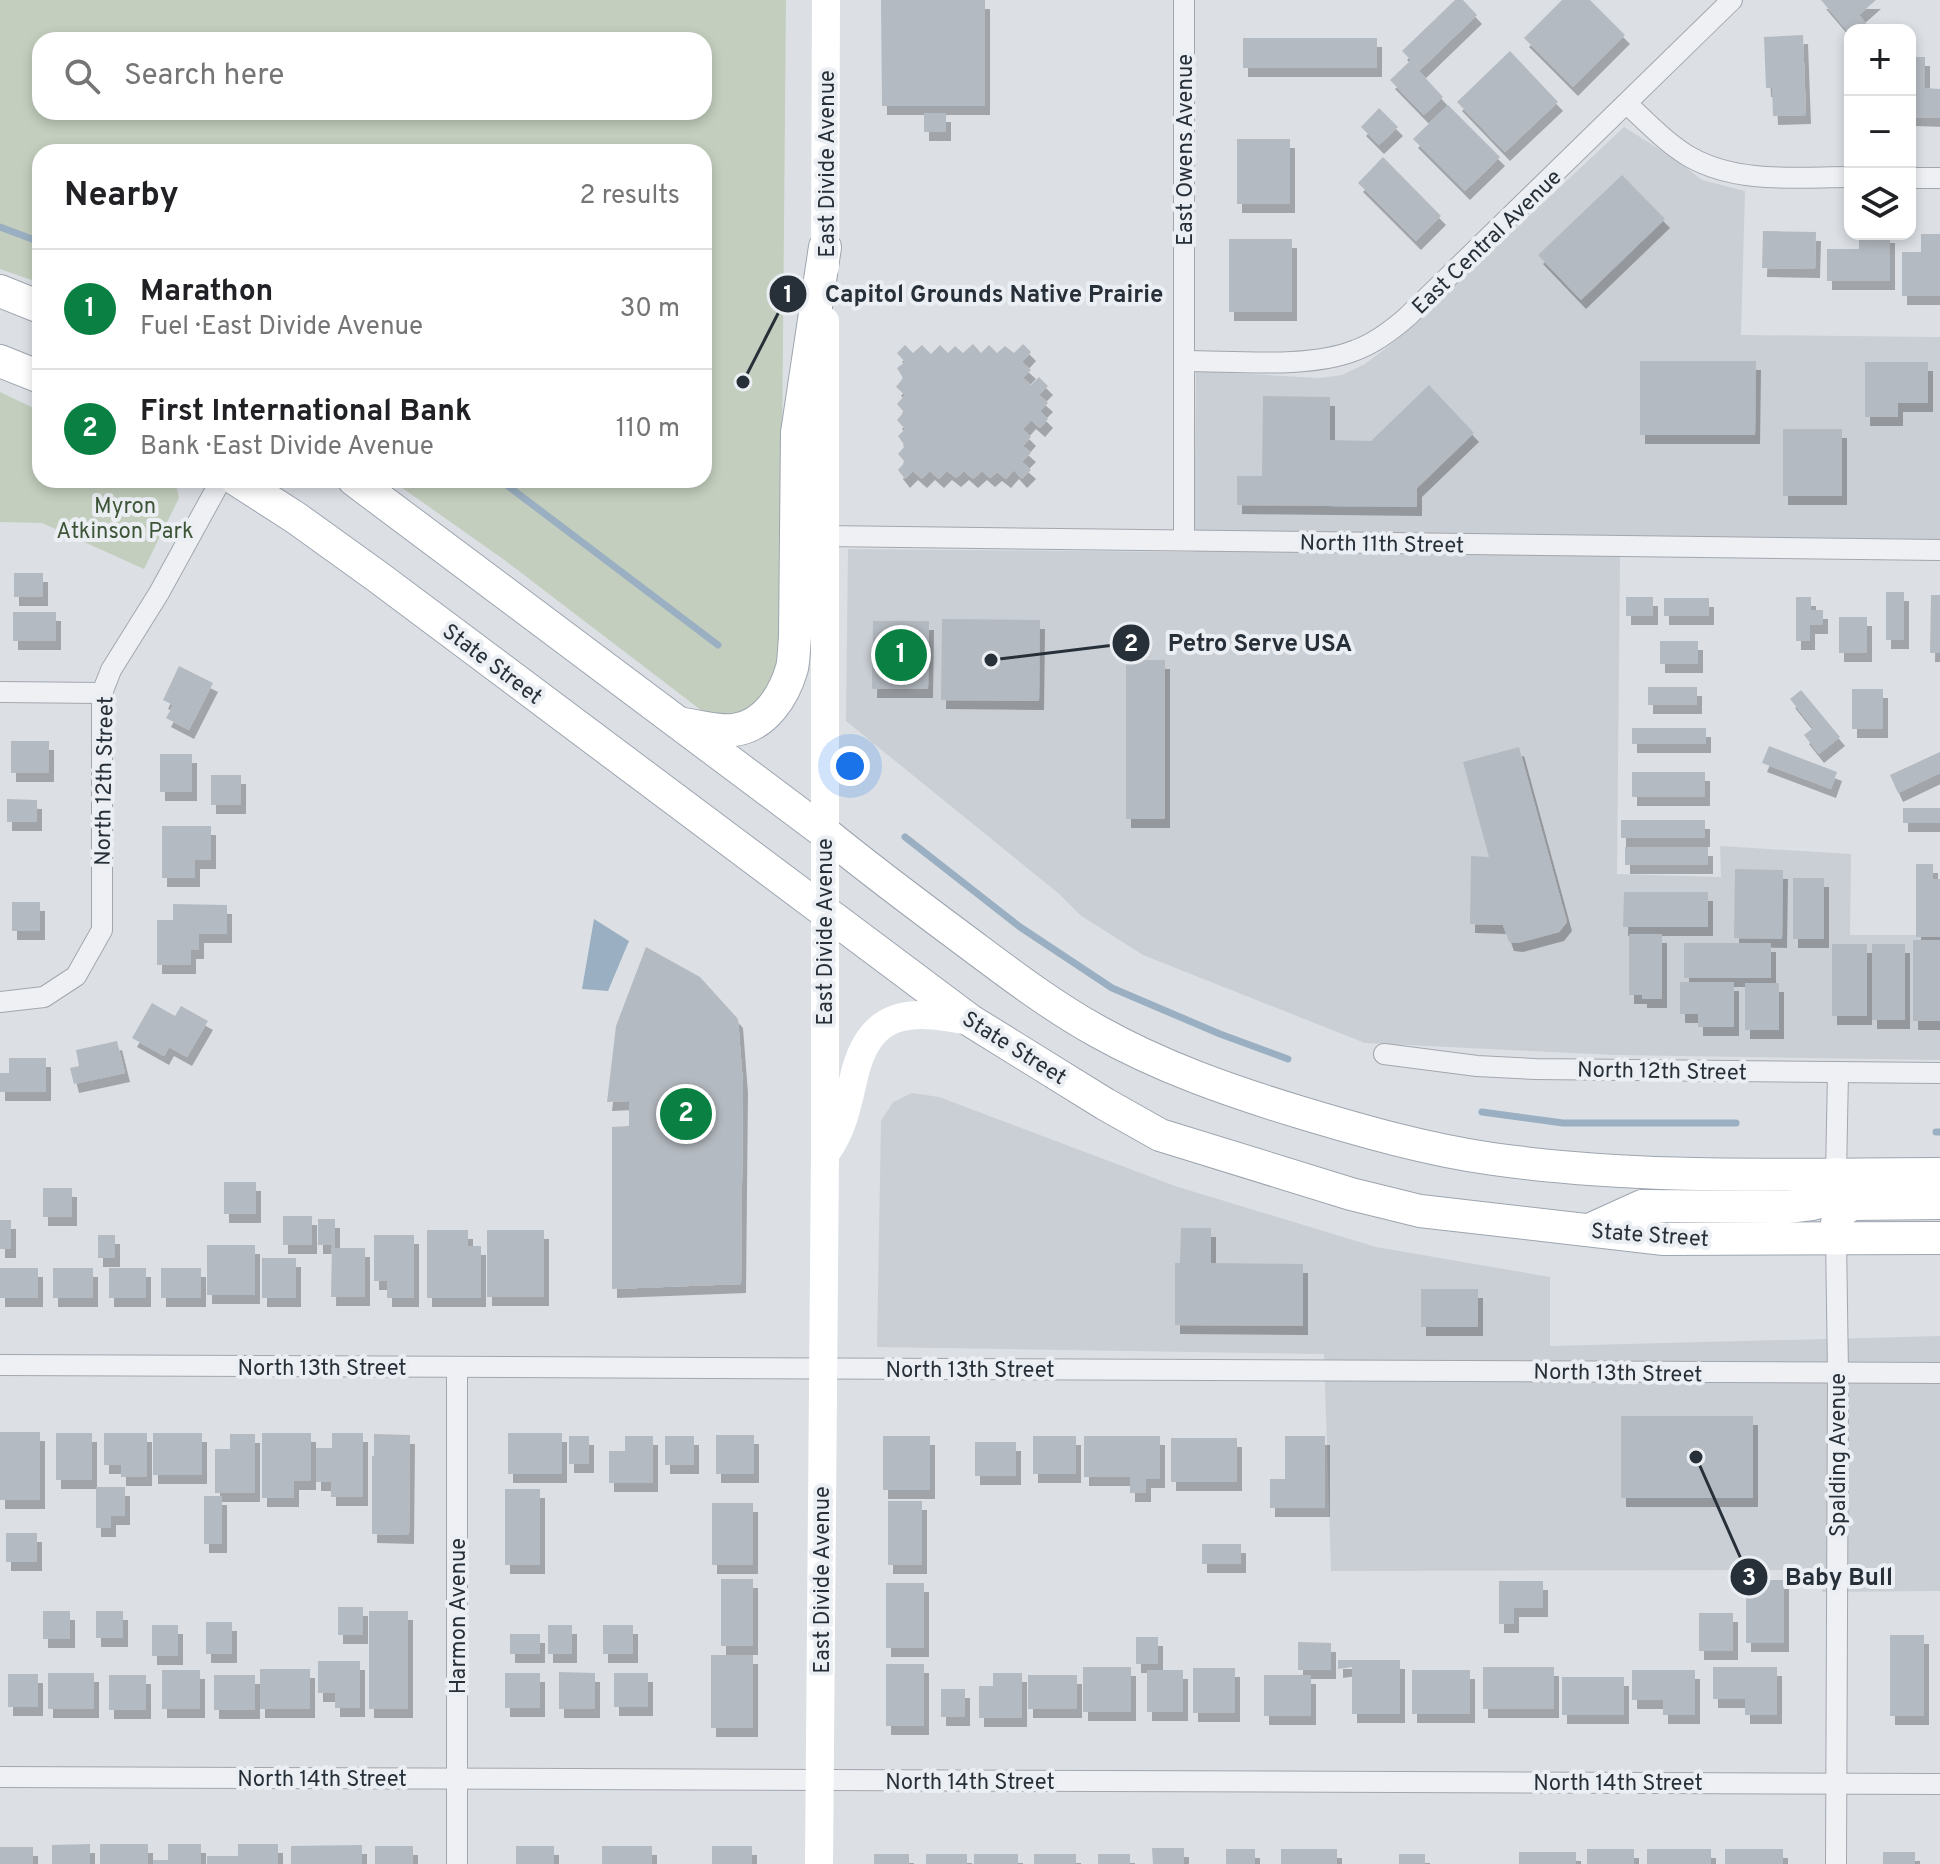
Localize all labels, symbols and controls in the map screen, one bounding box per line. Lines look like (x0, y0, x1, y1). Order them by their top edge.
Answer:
map controls (1844, 24, 1916, 240)
button: + (1844, 24, 1916, 96)
search box (32, 32, 712, 120)
icon: search (60, 54, 104, 98)
street label: East Owens Avenue (1173, 54, 1200, 246)
text: Search here (124, 58, 284, 95)
street label: East Divide Avenue (815, 70, 842, 258)
button: − (1844, 96, 1916, 168)
street label: East Central Avenue (1407, 165, 1568, 321)
button: layers (1844, 168, 1916, 240)
text: Nearby (64, 175, 179, 218)
text: 2 results (580, 180, 680, 213)
callout: Capitol Grounds Native Prairie (768, 270, 1179, 318)
text: Marathon (140, 274, 273, 311)
text: 1 (783, 281, 793, 311)
text: Capitol Grounds Native Prairie (825, 281, 1163, 311)
text: 1 (85, 293, 95, 326)
text: 30 m (620, 293, 680, 326)
text: Fuel · East Divide Avenue (140, 311, 423, 344)
text: First International Bank (140, 394, 472, 431)
text: 2 (82, 413, 98, 446)
text: 110 m (616, 413, 680, 446)
text: Bank · East Divide Avenue (140, 431, 434, 464)
park label: Myron Atkinson Park (56, 494, 194, 546)
street label: North 11th Street (1299, 531, 1464, 560)
street label: State Street (436, 619, 547, 711)
callout: Petro Serve USA (1111, 619, 1368, 667)
pin: 1 (875, 625, 927, 685)
text: 2 (1124, 630, 1138, 660)
text: Petro Serve USA (1168, 630, 1352, 660)
street label: North 12th Street (91, 696, 120, 866)
your location (830, 746, 870, 786)
street label: East Divide Avenue (813, 838, 840, 1026)
street label: State Street (956, 1006, 1071, 1092)
street label: North 12th Street (1577, 1058, 1747, 1087)
pin: 2 (660, 1084, 712, 1144)
street label: State Street (1590, 1219, 1710, 1254)
street label: North 13th Street (237, 1356, 407, 1383)
street label: North 13th Street (885, 1358, 1055, 1385)
street label: North 13th Street (1533, 1360, 1703, 1389)
street label: Spalding Avenue (1826, 1373, 1853, 1537)
street label: East Divide Avenue (810, 1486, 837, 1674)
street label: Harmon Avenue (446, 1538, 473, 1694)
callout: Baby Bull (1729, 1553, 1909, 1601)
text: 3 (1742, 1564, 1756, 1594)
text: Baby Bull (1785, 1564, 1893, 1594)
street label: North 14th Street (237, 1767, 407, 1794)
street label: North 14th Street (885, 1770, 1055, 1797)
street label: North 14th Street (1533, 1771, 1703, 1798)

